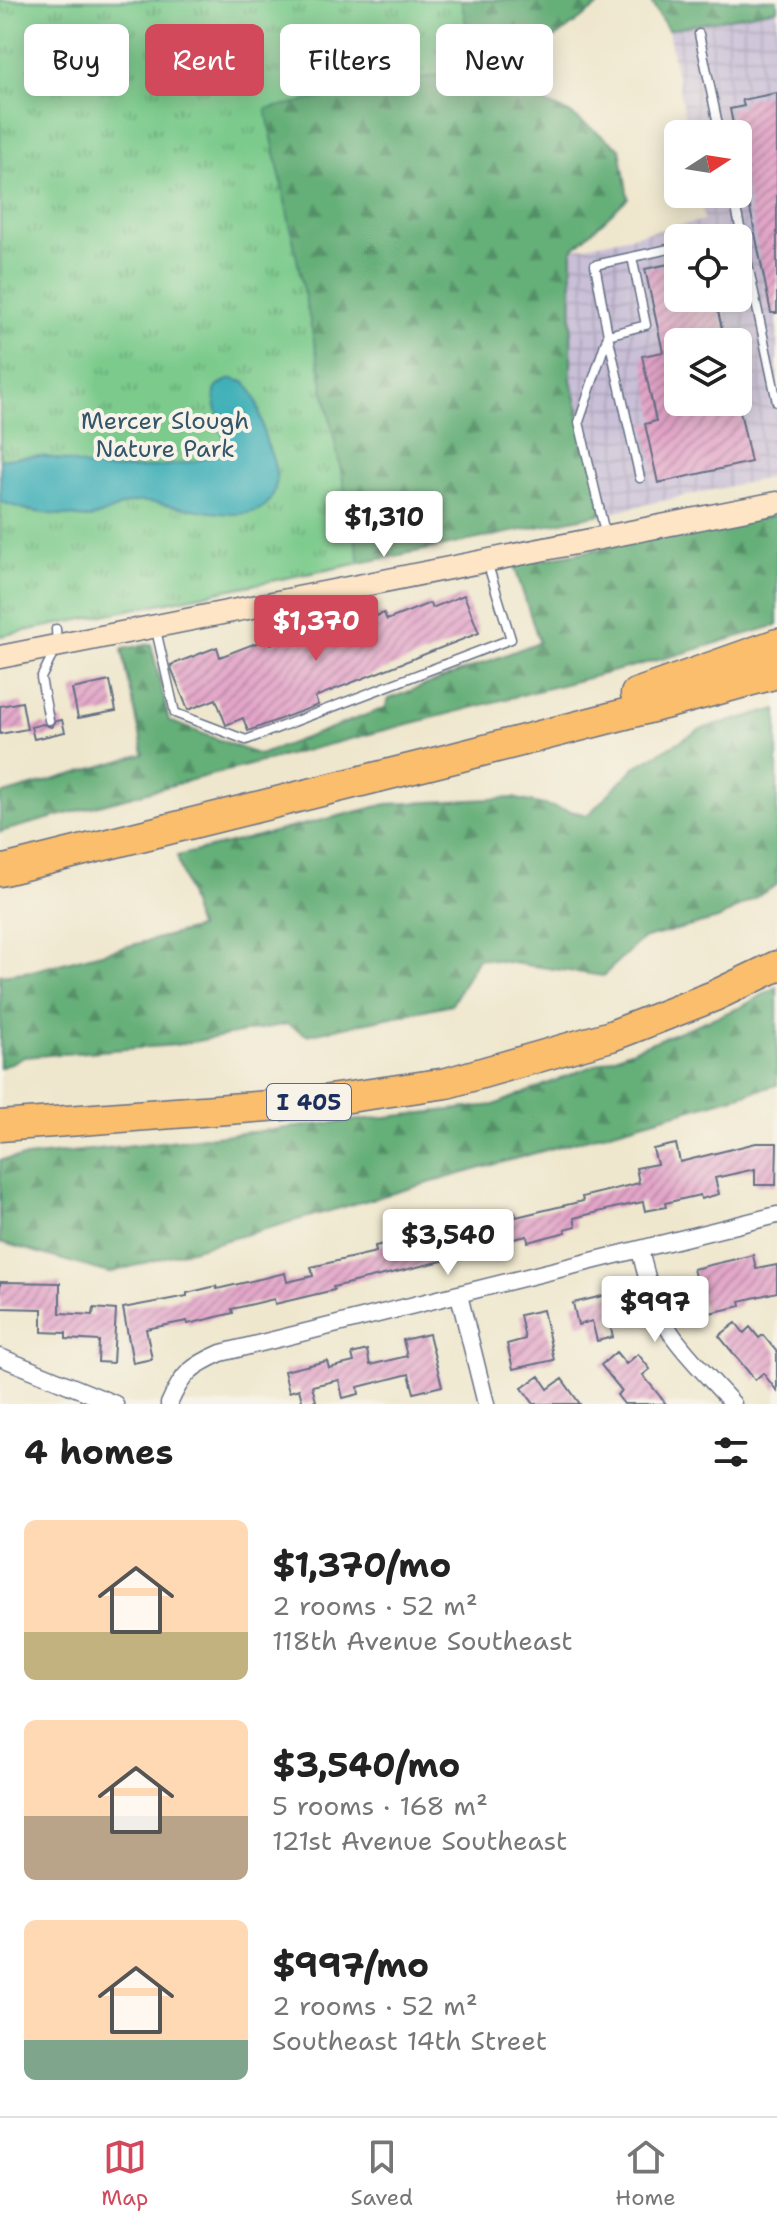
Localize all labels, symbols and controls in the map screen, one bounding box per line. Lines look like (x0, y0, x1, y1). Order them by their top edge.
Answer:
chip: Buy (24, 24, 129, 96)
chip: Rent (145, 24, 264, 96)
chip: Filters (280, 24, 420, 96)
chip: New (436, 24, 553, 96)
north arrow (664, 120, 752, 208)
map controls (664, 120, 752, 416)
button: locate (664, 224, 752, 312)
button: layers (664, 328, 752, 416)
park label: Mercer Slough Nature Park (81, 405, 249, 465)
pin: $1,310 (319, 491, 449, 559)
text: $1,310 (344, 499, 424, 534)
pin: $1,370 (251, 595, 381, 663)
text: $1,370 (272, 603, 360, 638)
road number: I 405 (267, 1084, 351, 1120)
pin: $3,540 (383, 1209, 513, 1277)
text: $3,540 (401, 1217, 495, 1252)
pin: $997 (608, 1276, 702, 1344)
text: $997 (620, 1284, 690, 1319)
text: 4 homes (24, 1429, 173, 1475)
icon: filters (709, 1430, 753, 1474)
text: $1,370/mo (272, 1542, 451, 1588)
icon: home (88, 1552, 184, 1648)
text: 2 rooms · 52 m² (272, 1588, 478, 1623)
text: 118th Avenue Southeast (272, 1623, 573, 1658)
text: $3,540/mo (272, 1742, 460, 1788)
icon: home (88, 1752, 184, 1848)
text: 5 rooms · 168 m² (272, 1788, 488, 1823)
text: 121st Avenue Southeast (272, 1823, 567, 1858)
text: $997/mo (272, 1942, 429, 1988)
icon: home (88, 1952, 184, 2048)
text: 2 rooms · 52 m² (272, 1988, 478, 2023)
text: Southeast 14th Street (272, 2023, 547, 2058)
tab: Map (101, 2135, 148, 2212)
tab: Saved (351, 2135, 413, 2212)
tab: Home (615, 2135, 676, 2212)

